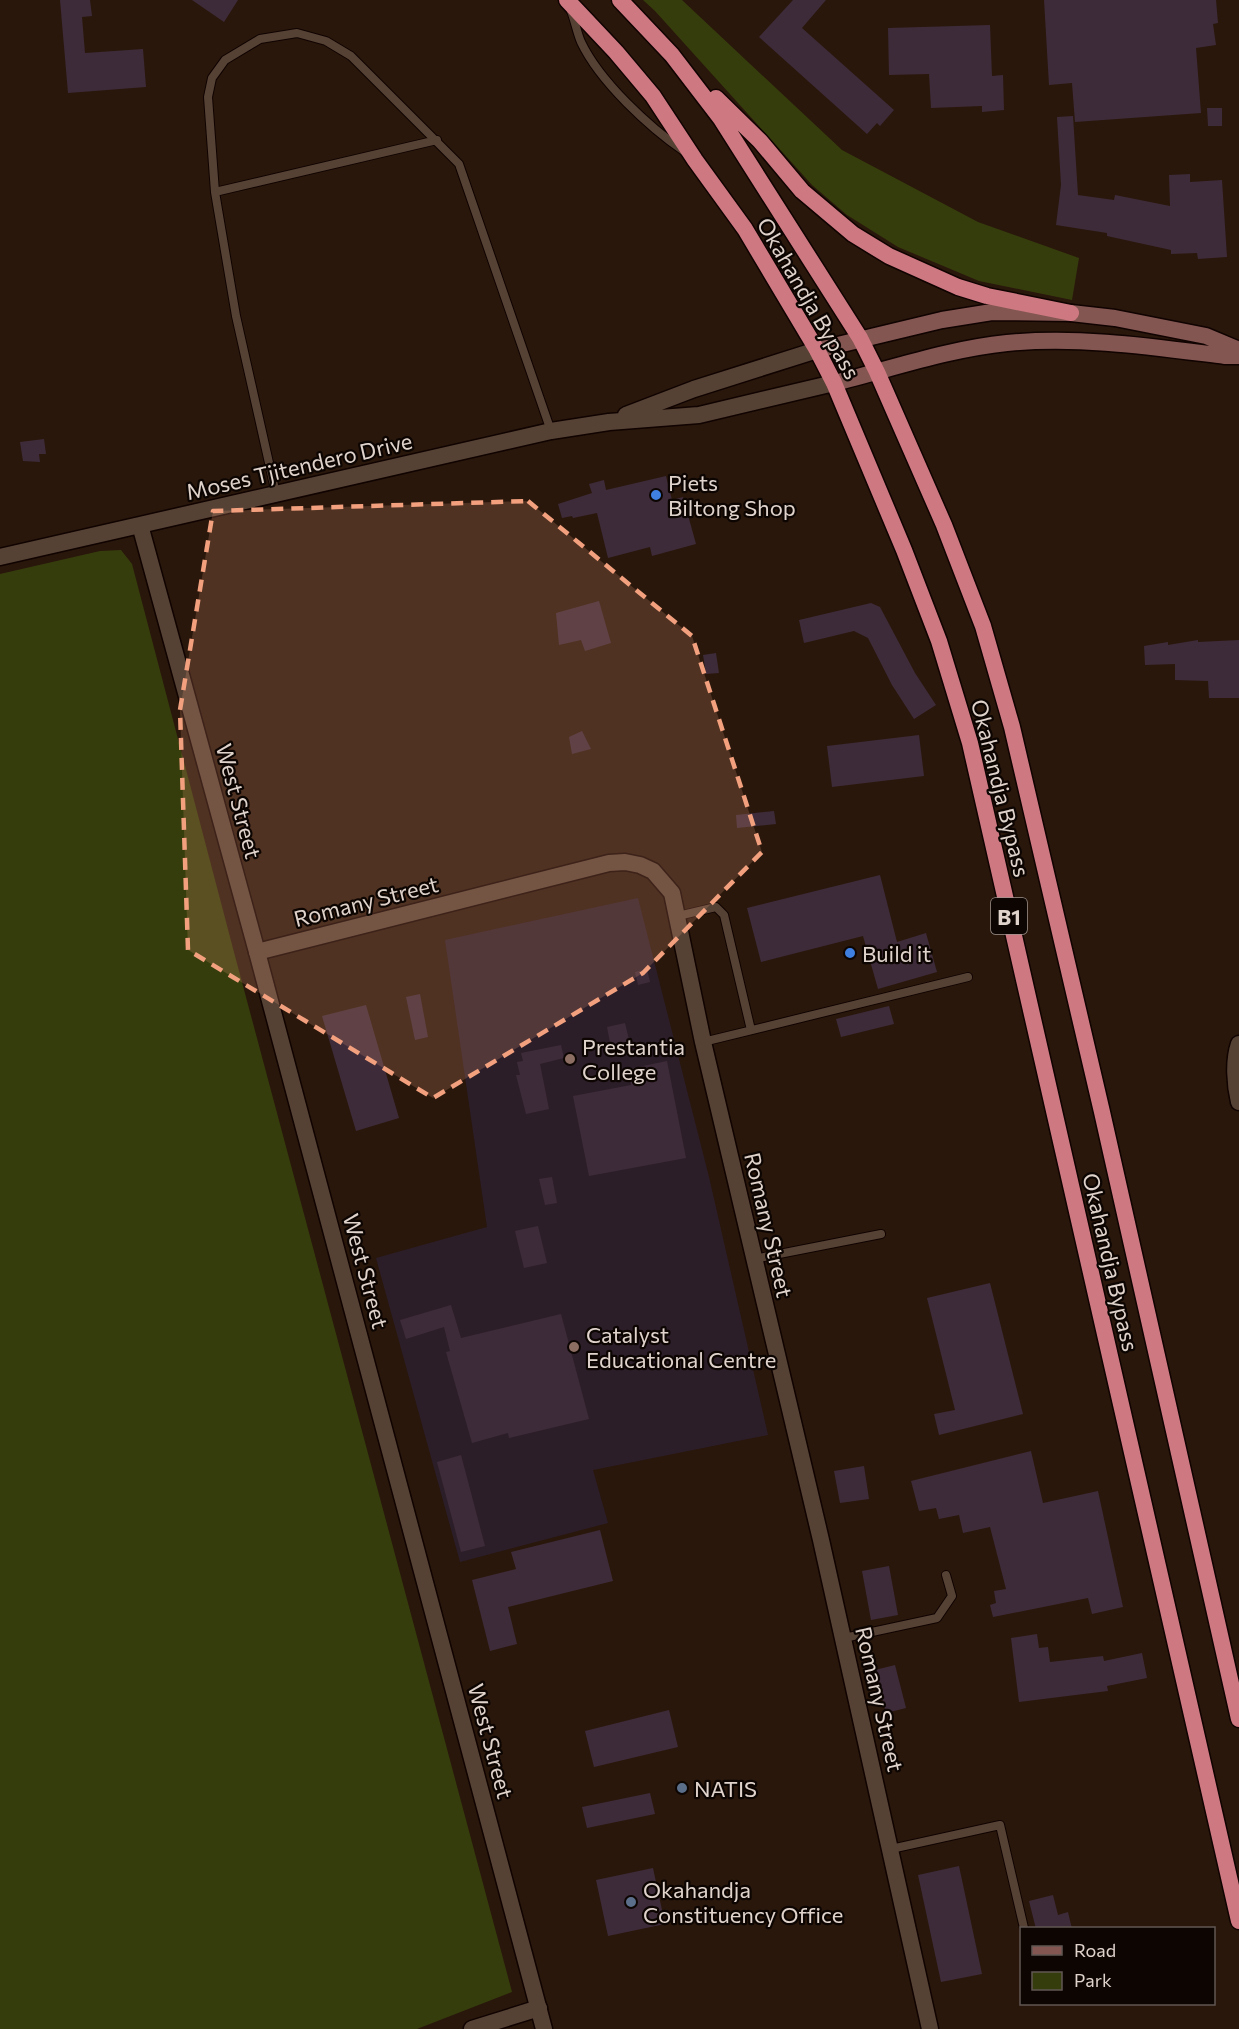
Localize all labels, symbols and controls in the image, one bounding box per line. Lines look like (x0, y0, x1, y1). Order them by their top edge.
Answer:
street label: Okahandja Bypass (752, 212, 866, 384)
street label: Moses Tjitendero Drive (183, 427, 415, 505)
place label: Piets Biltong Shop (668, 469, 796, 521)
marker: Piets Biltong Shop (649, 488, 663, 502)
street label: Okahandja Bypass (966, 696, 1036, 880)
street label: West Street (211, 741, 267, 861)
street label: Romany Street (291, 870, 441, 932)
road number: B1 (991, 898, 1027, 934)
place label: Build it (862, 940, 931, 967)
marker: Build it (843, 946, 857, 960)
place label: Prestantia College (582, 1033, 685, 1085)
marker: Prestantia College (563, 1052, 577, 1066)
street label: Romany Street (739, 1150, 799, 1300)
street label: Okahandja Bypass (1077, 1170, 1145, 1354)
street label: West Street (338, 1211, 394, 1331)
place label: Catalyst Educational Centre (586, 1321, 776, 1373)
marker: Catalyst Educational Centre (567, 1340, 581, 1354)
street label: Romany Street (850, 1624, 910, 1774)
street label: West Street (463, 1681, 519, 1801)
place label: NATIS (694, 1775, 757, 1802)
marker: NATIS (675, 1781, 689, 1795)
place label: Okahandja Constituency Office (643, 1876, 843, 1928)
marker: Okahandja Constituency Office (624, 1895, 638, 1909)
legend (1020, 1927, 1215, 2005)
text: Road (1074, 1939, 1116, 1961)
text: Park (1074, 1969, 1112, 1991)

